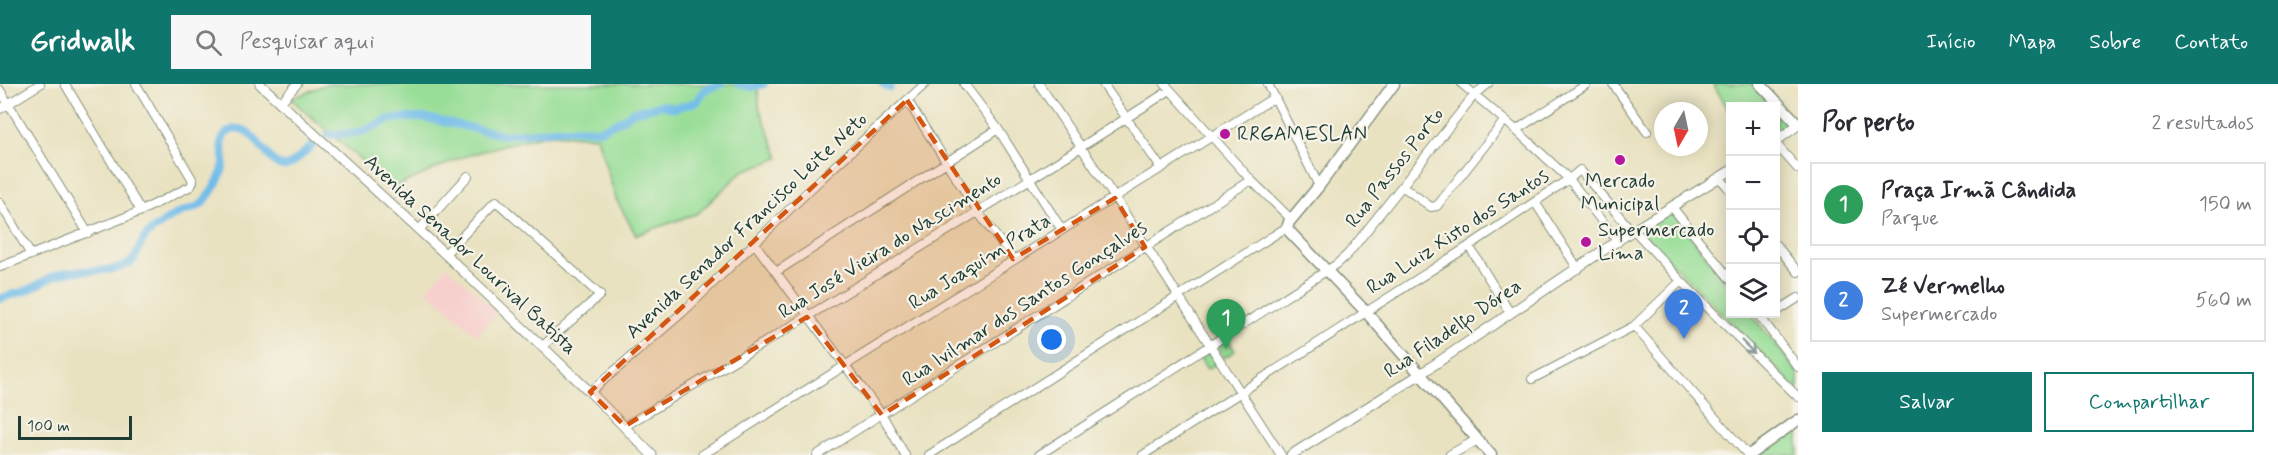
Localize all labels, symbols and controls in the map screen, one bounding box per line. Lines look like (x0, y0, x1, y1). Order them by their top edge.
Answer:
search box (171, 15, 591, 69)
text: Gridwalk (30, 24, 135, 61)
icon: search (192, 26, 225, 59)
text: Pesquisar aqui (240, 28, 375, 56)
text: Início (1926, 28, 1976, 56)
text: Mapa (2009, 28, 2056, 56)
text: Sobre (2089, 28, 2141, 56)
text: Contato (2174, 28, 2248, 56)
street label: Rua Passos Porto (1339, 102, 1451, 234)
north arrow (1654, 102, 1708, 156)
map controls (1726, 102, 1780, 318)
button: + (1726, 102, 1780, 156)
text: Por perto (1822, 106, 1915, 140)
street label: Avenida Senador Francisco Leite Neto (620, 107, 874, 345)
text: 2 resultados (2151, 110, 2254, 137)
place label: RRGAMESLAN (1237, 121, 1367, 148)
marker: RRGAMESLAN (1218, 127, 1232, 141)
street label: Avenida Senador Lourival Batista (358, 149, 582, 361)
marker: Mercado Municipal (1613, 153, 1627, 167)
button: − (1726, 156, 1780, 210)
street label: Rua Luiz Xisto dos Santos (1362, 163, 1554, 301)
street label: Rua José Vieira do Nascimento (773, 166, 1007, 326)
place label: Mercado Municipal (1581, 168, 1659, 218)
text: Praça Irmã Cândida (1881, 177, 2076, 205)
text: 1 (1839, 191, 1848, 218)
text: 150 m (2199, 191, 2252, 218)
text: Parque (1881, 205, 1939, 232)
street label: Rua Joaquim Prata (904, 207, 1056, 317)
button: locate (1726, 210, 1780, 264)
street label: Rua Ivilmar dos Santos Gonçalves (897, 215, 1153, 393)
place label: Supermercado Lima (1598, 217, 1714, 267)
marker: Supermercado Lima (1579, 235, 1593, 249)
button: layers (1726, 264, 1780, 318)
street label: Rua Filadelfo Dórea (1379, 273, 1528, 387)
text: Zé Vermelho (1881, 273, 2005, 301)
text: 2 (1839, 287, 1848, 314)
text: 560 m (2196, 287, 2252, 314)
pin: 2 (1664, 290, 1704, 339)
pin: 1 (1206, 300, 1246, 349)
text: Supermercado (1881, 301, 1997, 328)
your location (1037, 325, 1066, 354)
one-way arrow (1741, 340, 1756, 355)
button: Salvar (1822, 372, 2032, 432)
button: Compartilhar (2044, 372, 2254, 432)
scale bar (18, 413, 132, 440)
text: 100 m (27, 416, 70, 437)

